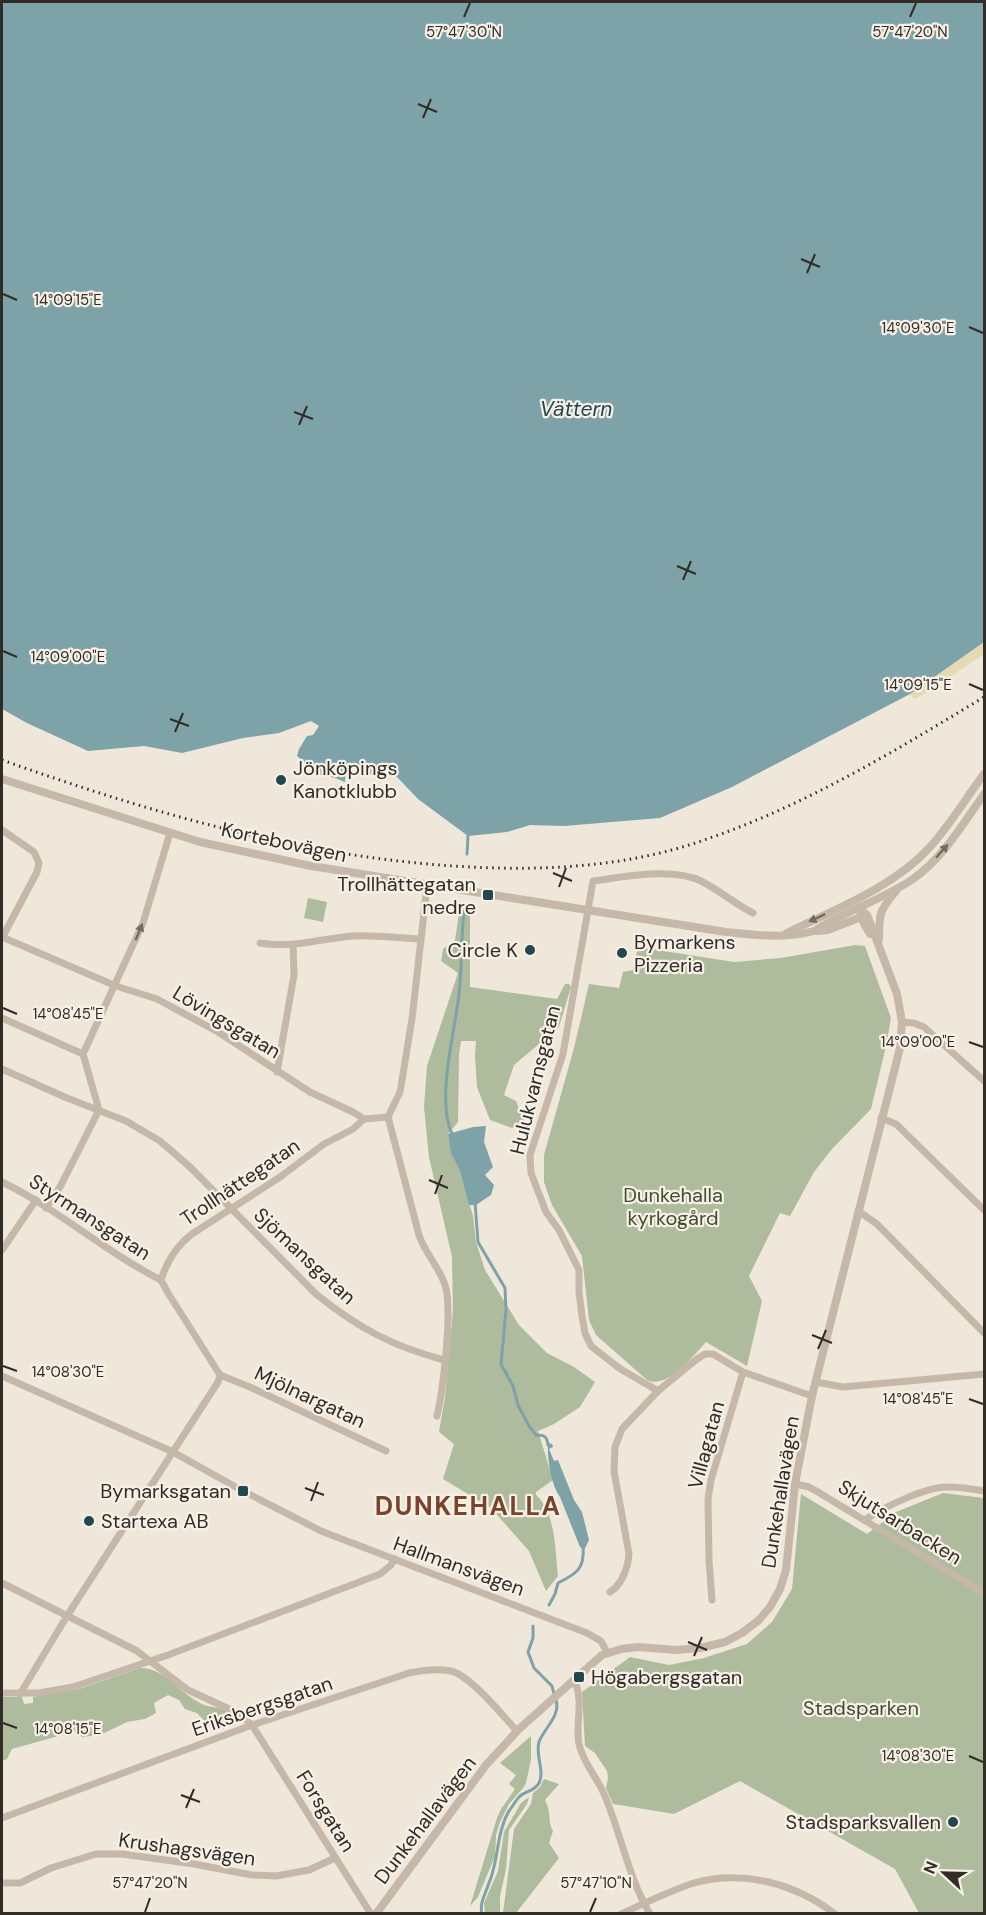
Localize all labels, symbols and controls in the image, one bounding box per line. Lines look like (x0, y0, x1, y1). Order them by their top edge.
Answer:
text: 57°47'30"N (426, 22, 502, 42)
text: 57°47'20"N (872, 22, 948, 42)
text: 14°09'15"E (34, 290, 102, 310)
text: 14°09'30"E (882, 318, 954, 338)
water label: Vättern (540, 395, 612, 423)
text: 14°09'00"E (31, 647, 105, 667)
text: 14°09'15"E (884, 675, 952, 695)
place label: Jönköpings Kanotklubb (293, 755, 398, 804)
marker: Jönköpings Kanotklubb (274, 773, 288, 787)
street label: Kortebovägen (219, 816, 349, 868)
one-way arrow (935, 844, 948, 859)
place label: Trollhättegatan nedre (337, 871, 476, 920)
marker: Trollhättegatan nedre (481, 888, 495, 902)
one-way arrow (808, 914, 825, 923)
one-way arrow (134, 922, 144, 940)
place label: Bymarkens Pizzeria (634, 929, 736, 978)
place label: Circle K (448, 937, 518, 963)
marker: Circle K (523, 943, 537, 957)
marker: Bymarkens Pizzeria (615, 946, 629, 960)
street label: Lövingsgatan (168, 980, 286, 1064)
street label: Hulukvarnsgatan (504, 1003, 566, 1157)
text: 14°08'45"E (33, 1004, 103, 1024)
text: 14°09'00"E (881, 1032, 955, 1052)
street label: Trollhättegatan (175, 1132, 305, 1232)
street label: Styrmansgatan (24, 1168, 156, 1266)
park label: Dunkehalla kyrkogård (623, 1182, 723, 1231)
street label: Sjömansgatan (248, 1202, 362, 1310)
street label: Mjölnargatan (250, 1360, 370, 1434)
text: 14°08'30"E (32, 1362, 104, 1382)
text: 14°08'45"E (883, 1389, 953, 1409)
street label: Villagatan (682, 1398, 730, 1492)
street label: Dunkehallavägen (755, 1414, 805, 1570)
street label: Skjutsarbacken (833, 1474, 967, 1570)
place label: Bymarksgatan (100, 1478, 231, 1504)
marker: Bymarksgatan (236, 1484, 250, 1498)
district label: DUNKEHALLA (375, 1489, 561, 1523)
place label: Startexa AB (101, 1508, 209, 1534)
marker: Startexa AB (82, 1514, 96, 1528)
street label: Hallmansvägen (390, 1530, 528, 1602)
place label: Högabergsgatan (591, 1664, 742, 1690)
street label: Eriksbergsgatan (188, 1670, 336, 1742)
marker: Högabergsgatan (572, 1670, 586, 1684)
park label: Stadsparken (803, 1695, 919, 1721)
text: 14°08'15"E (34, 1719, 102, 1739)
text: 14°08'30"E (882, 1746, 954, 1766)
street label: Dunkehallavägen (368, 1751, 482, 1889)
street label: Forsgatan (291, 1765, 361, 1857)
place label: Stadsparksvallen (786, 1809, 941, 1835)
marker: Stadsparksvallen (946, 1815, 960, 1829)
street label: Krushagsvägen (117, 1827, 257, 1871)
north arrow (914, 1843, 974, 1903)
text: N (919, 1858, 942, 1877)
text: 57°47'20"N (112, 1873, 188, 1893)
text: 57°47'10"N (560, 1873, 632, 1893)

